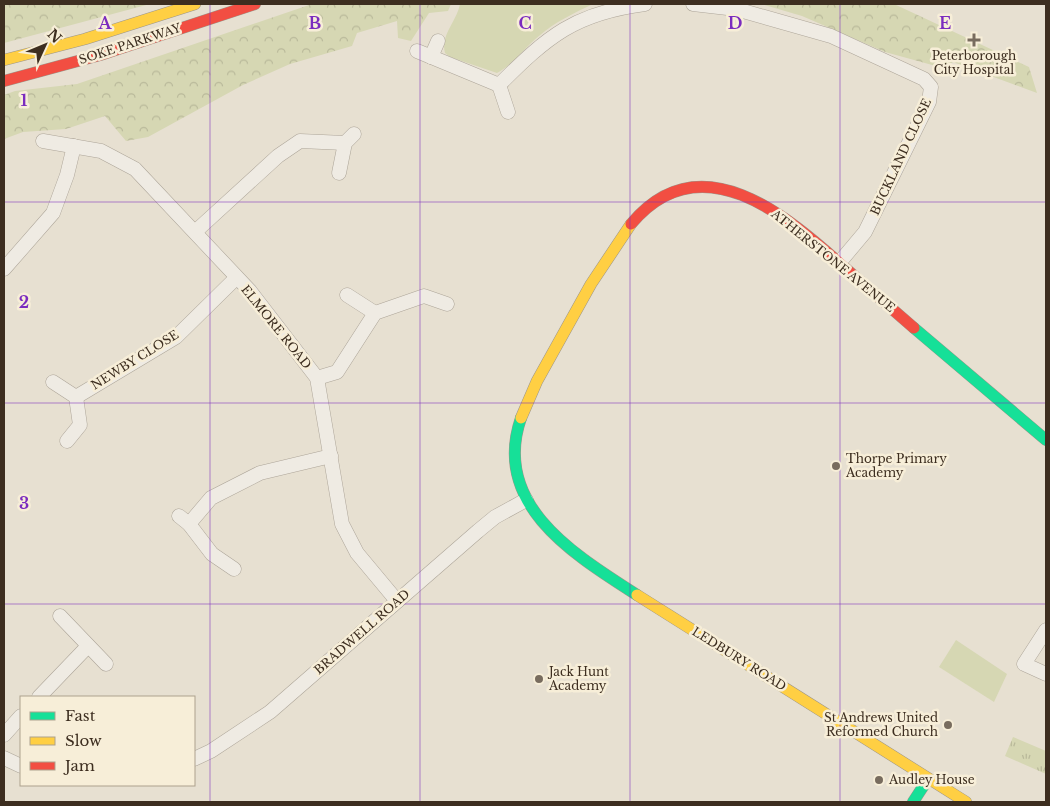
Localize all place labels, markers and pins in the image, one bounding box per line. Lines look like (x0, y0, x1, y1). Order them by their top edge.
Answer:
marker: Peterborough City Hospital (967, 33, 981, 47)
place label: Peterborough City Hospital (932, 48, 1016, 77)
place label: Thorpe Primary Academy (845, 451, 947, 480)
marker: Thorpe Primary Academy (830, 460, 842, 472)
place label: Jack Hunt Academy (547, 664, 609, 693)
marker: Jack Hunt Academy (533, 673, 545, 685)
place label: St Andrews United Reformed Church (824, 710, 938, 739)
marker: St Andrews United Reformed Church (942, 719, 954, 731)
place label: Audley House (888, 772, 975, 787)
marker: Audley House (873, 774, 885, 786)

